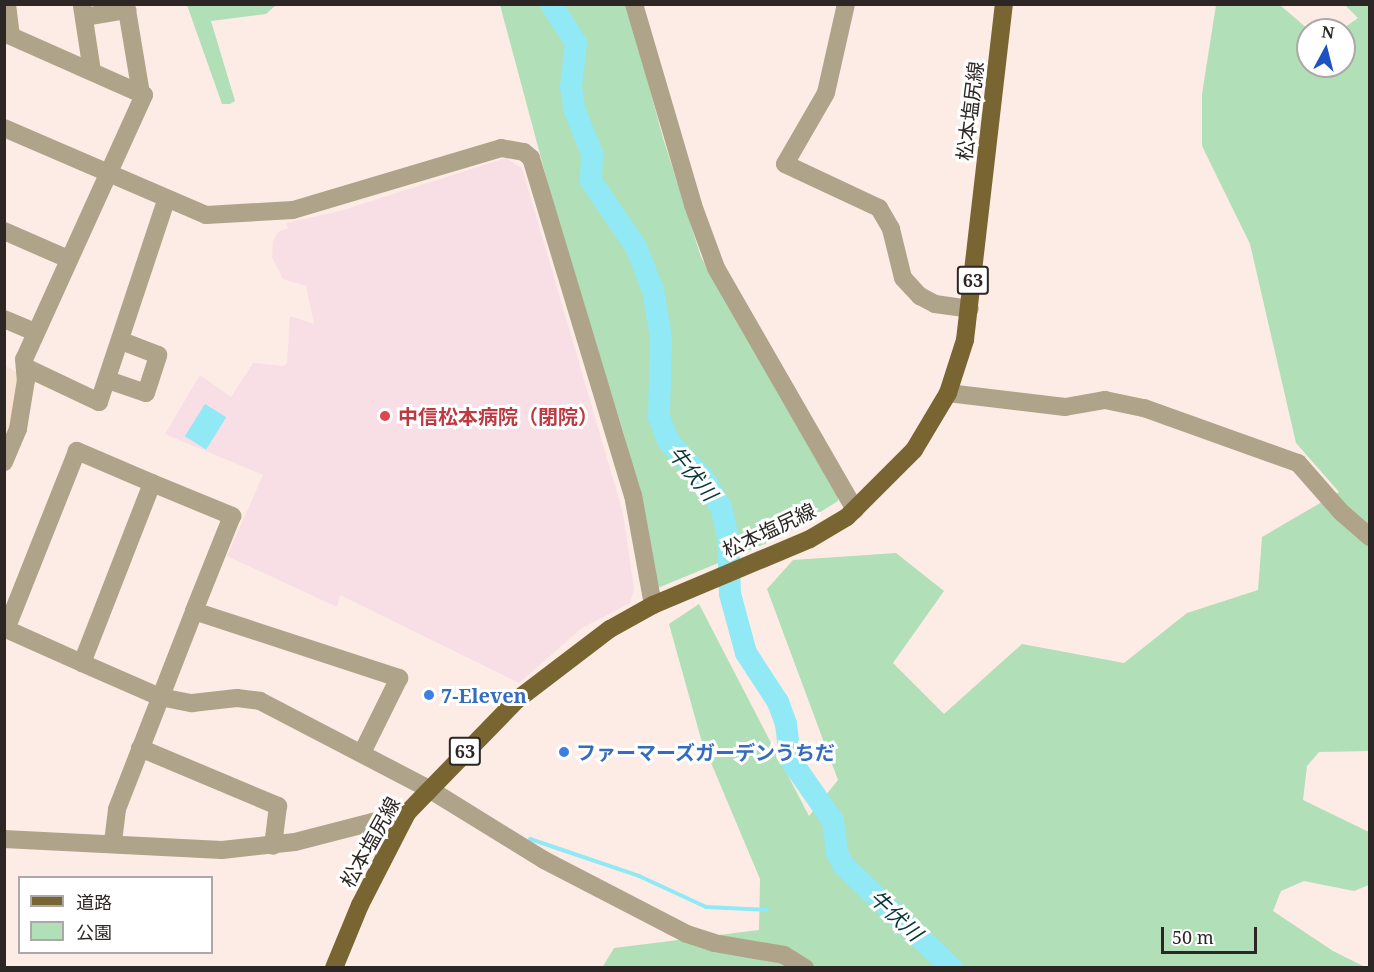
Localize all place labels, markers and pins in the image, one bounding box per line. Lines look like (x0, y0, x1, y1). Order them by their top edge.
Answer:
place label: 中信松本病院（閉院） (398, 404, 598, 428)
marker: 中信松本病院（閉院） (376, 407, 394, 425)
place label: 7-Eleven (441, 683, 527, 707)
marker: 7-Eleven (422, 688, 436, 702)
place label: ファーマーズガーデンうちだ (576, 740, 836, 764)
marker: ファーマーズガーデンうちだ (557, 745, 571, 759)

